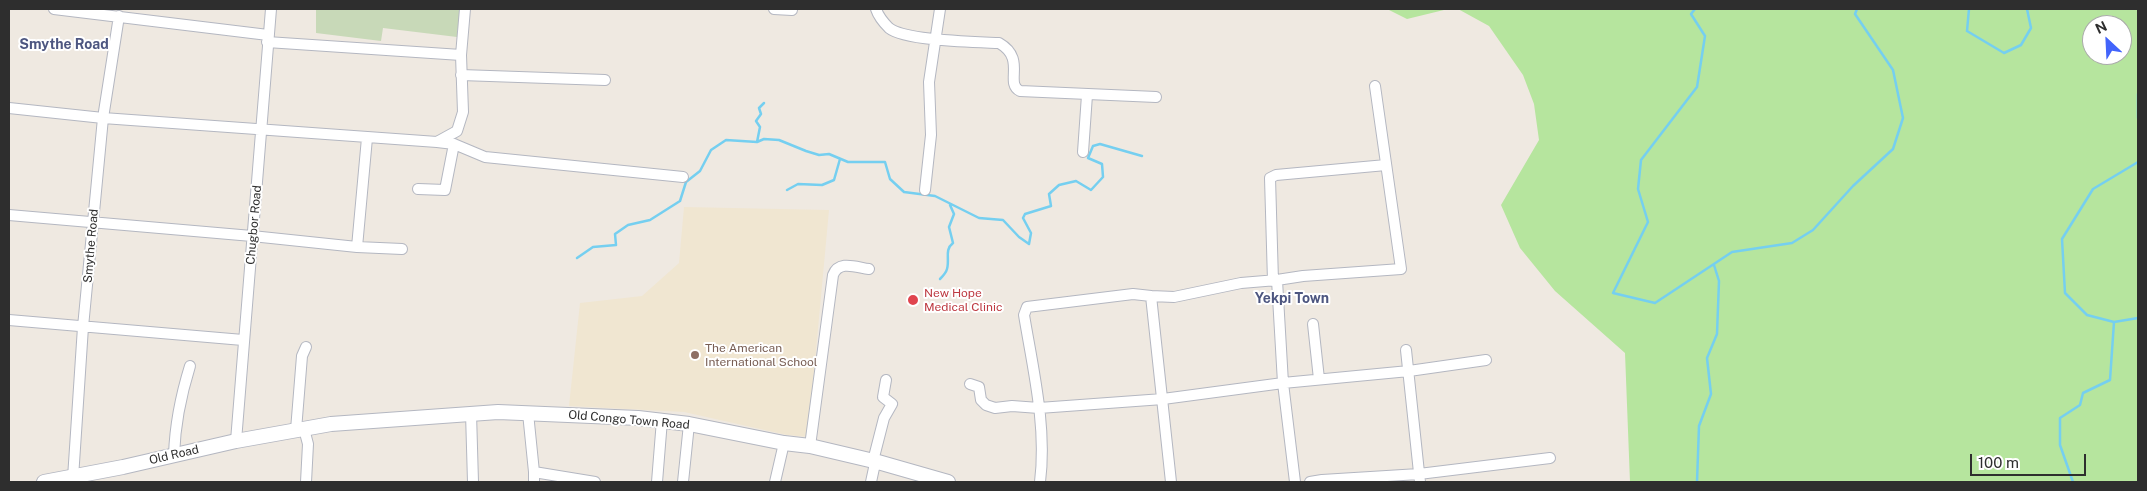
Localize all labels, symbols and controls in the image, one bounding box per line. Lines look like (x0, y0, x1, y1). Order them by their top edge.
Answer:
north arrow (2082, 15, 2132, 65)
text: N (2093, 18, 2109, 37)
district label: Smythe Road (19, 37, 109, 53)
street label: Chugbor Road (243, 185, 265, 265)
street label: Smythe Road (81, 208, 101, 284)
place label: New Hope Medical Clinic (924, 286, 1002, 314)
district label: Yekpi Town (1255, 291, 1329, 307)
marker: New Hope Medical Clinic (906, 293, 920, 307)
place label: The American International School (705, 341, 817, 369)
marker: The American International School (689, 349, 701, 361)
street label: Old Congo Town Road (568, 408, 690, 432)
street label: Old Road (148, 442, 200, 468)
scale bar (1972, 444, 2088, 476)
text: 100 m (1978, 454, 2019, 471)

